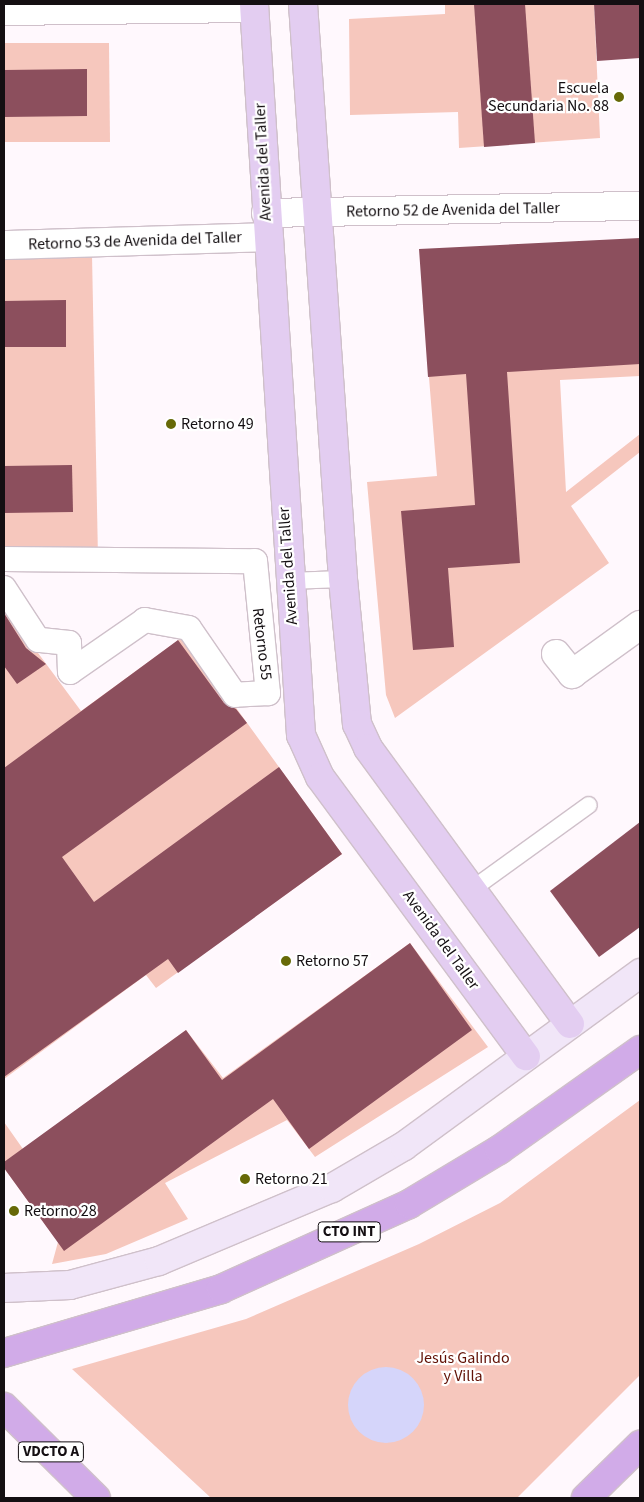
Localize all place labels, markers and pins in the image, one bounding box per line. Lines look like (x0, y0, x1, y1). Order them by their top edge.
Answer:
place label: Escuela Secundaria No. 88 (488, 78, 609, 116)
marker: Escuela Secundaria No. 88 (613, 91, 625, 103)
place label: Retorno 49 (181, 414, 254, 434)
marker: Retorno 49 (165, 418, 177, 430)
place label: Retorno 57 (296, 951, 369, 971)
marker: Retorno 57 (280, 955, 292, 967)
place label: Retorno 21 (255, 1169, 328, 1189)
marker: Retorno 21 (239, 1173, 251, 1185)
place label: Retorno 28 (24, 1201, 97, 1221)
marker: Retorno 28 (8, 1205, 20, 1217)

